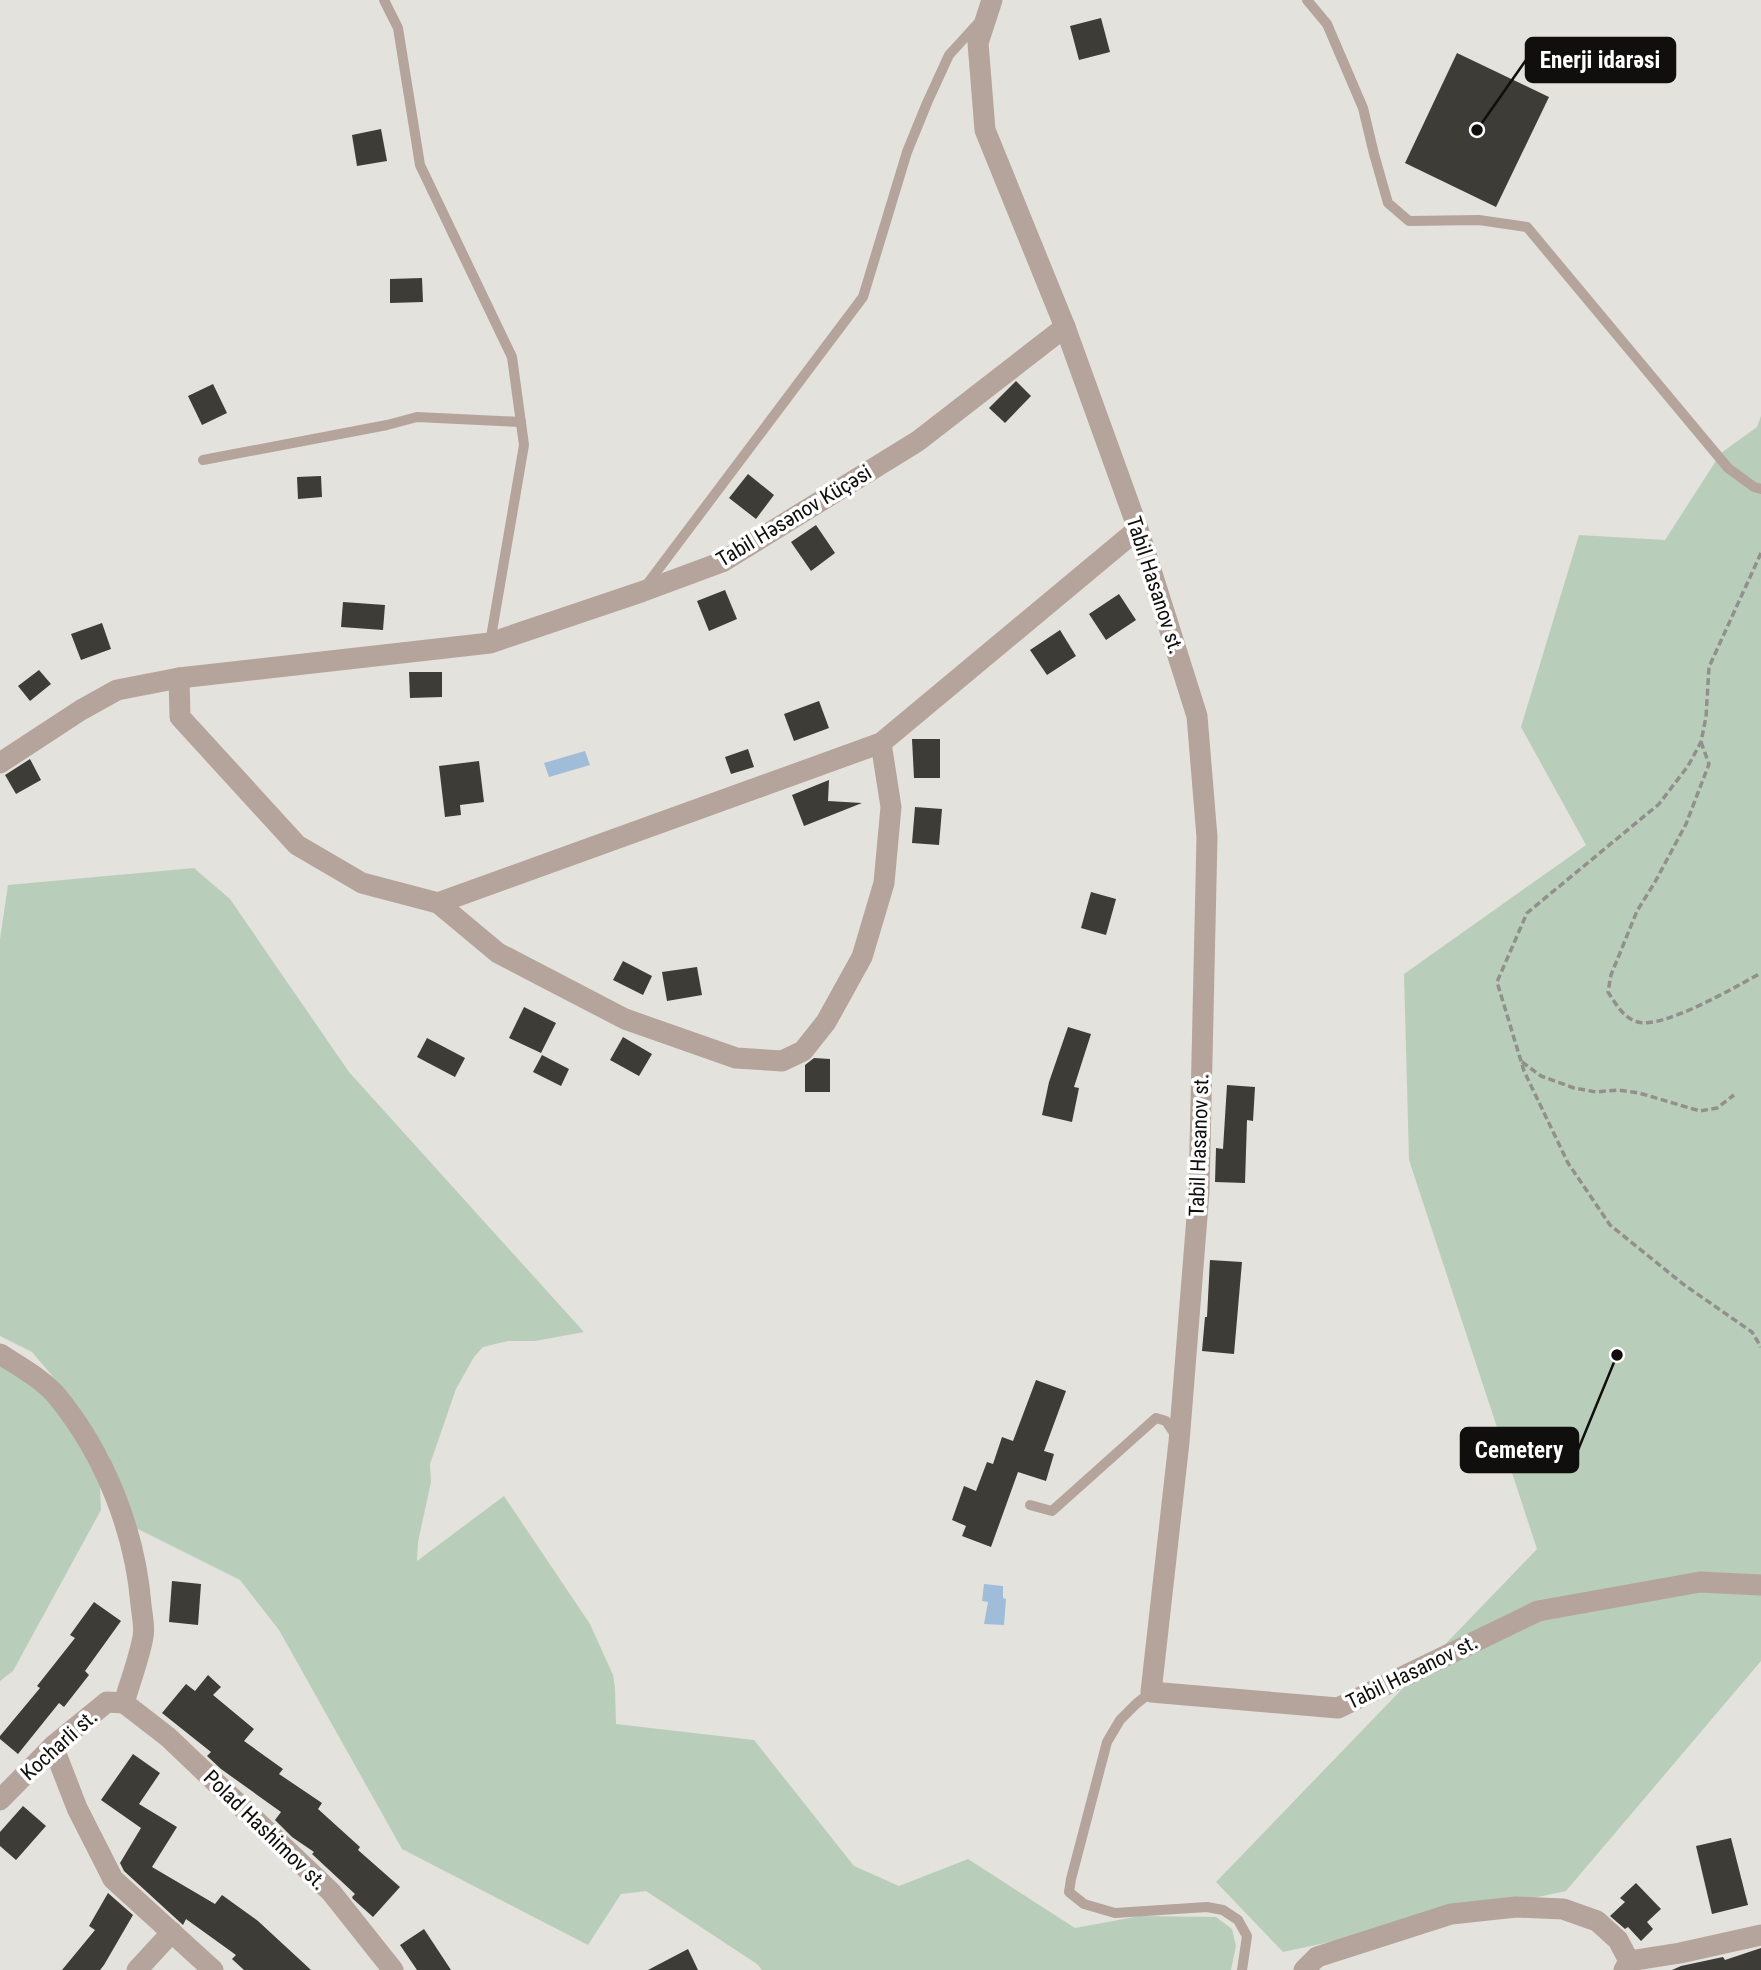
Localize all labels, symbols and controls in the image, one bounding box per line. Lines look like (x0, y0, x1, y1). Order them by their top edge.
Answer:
callout: Enerji idarəsi (1526, 38, 1675, 82)
text: Enerji idarəsi (1540, 47, 1660, 74)
street label: Tabil Həsənov Küçəsi (712, 460, 876, 572)
street label: Tabil Hasanov st. (1121, 513, 1189, 657)
street label: Tabil Hasanov st. (1185, 1073, 1213, 1217)
callout: Cemetery (1461, 1428, 1578, 1472)
text: Cemetery (1475, 1437, 1564, 1464)
street label: Tabil Hasanov st. (1342, 1630, 1482, 1714)
street label: Kocharli st. (16, 1705, 102, 1785)
street label: Polad Hashimov st. (199, 1765, 331, 1895)

